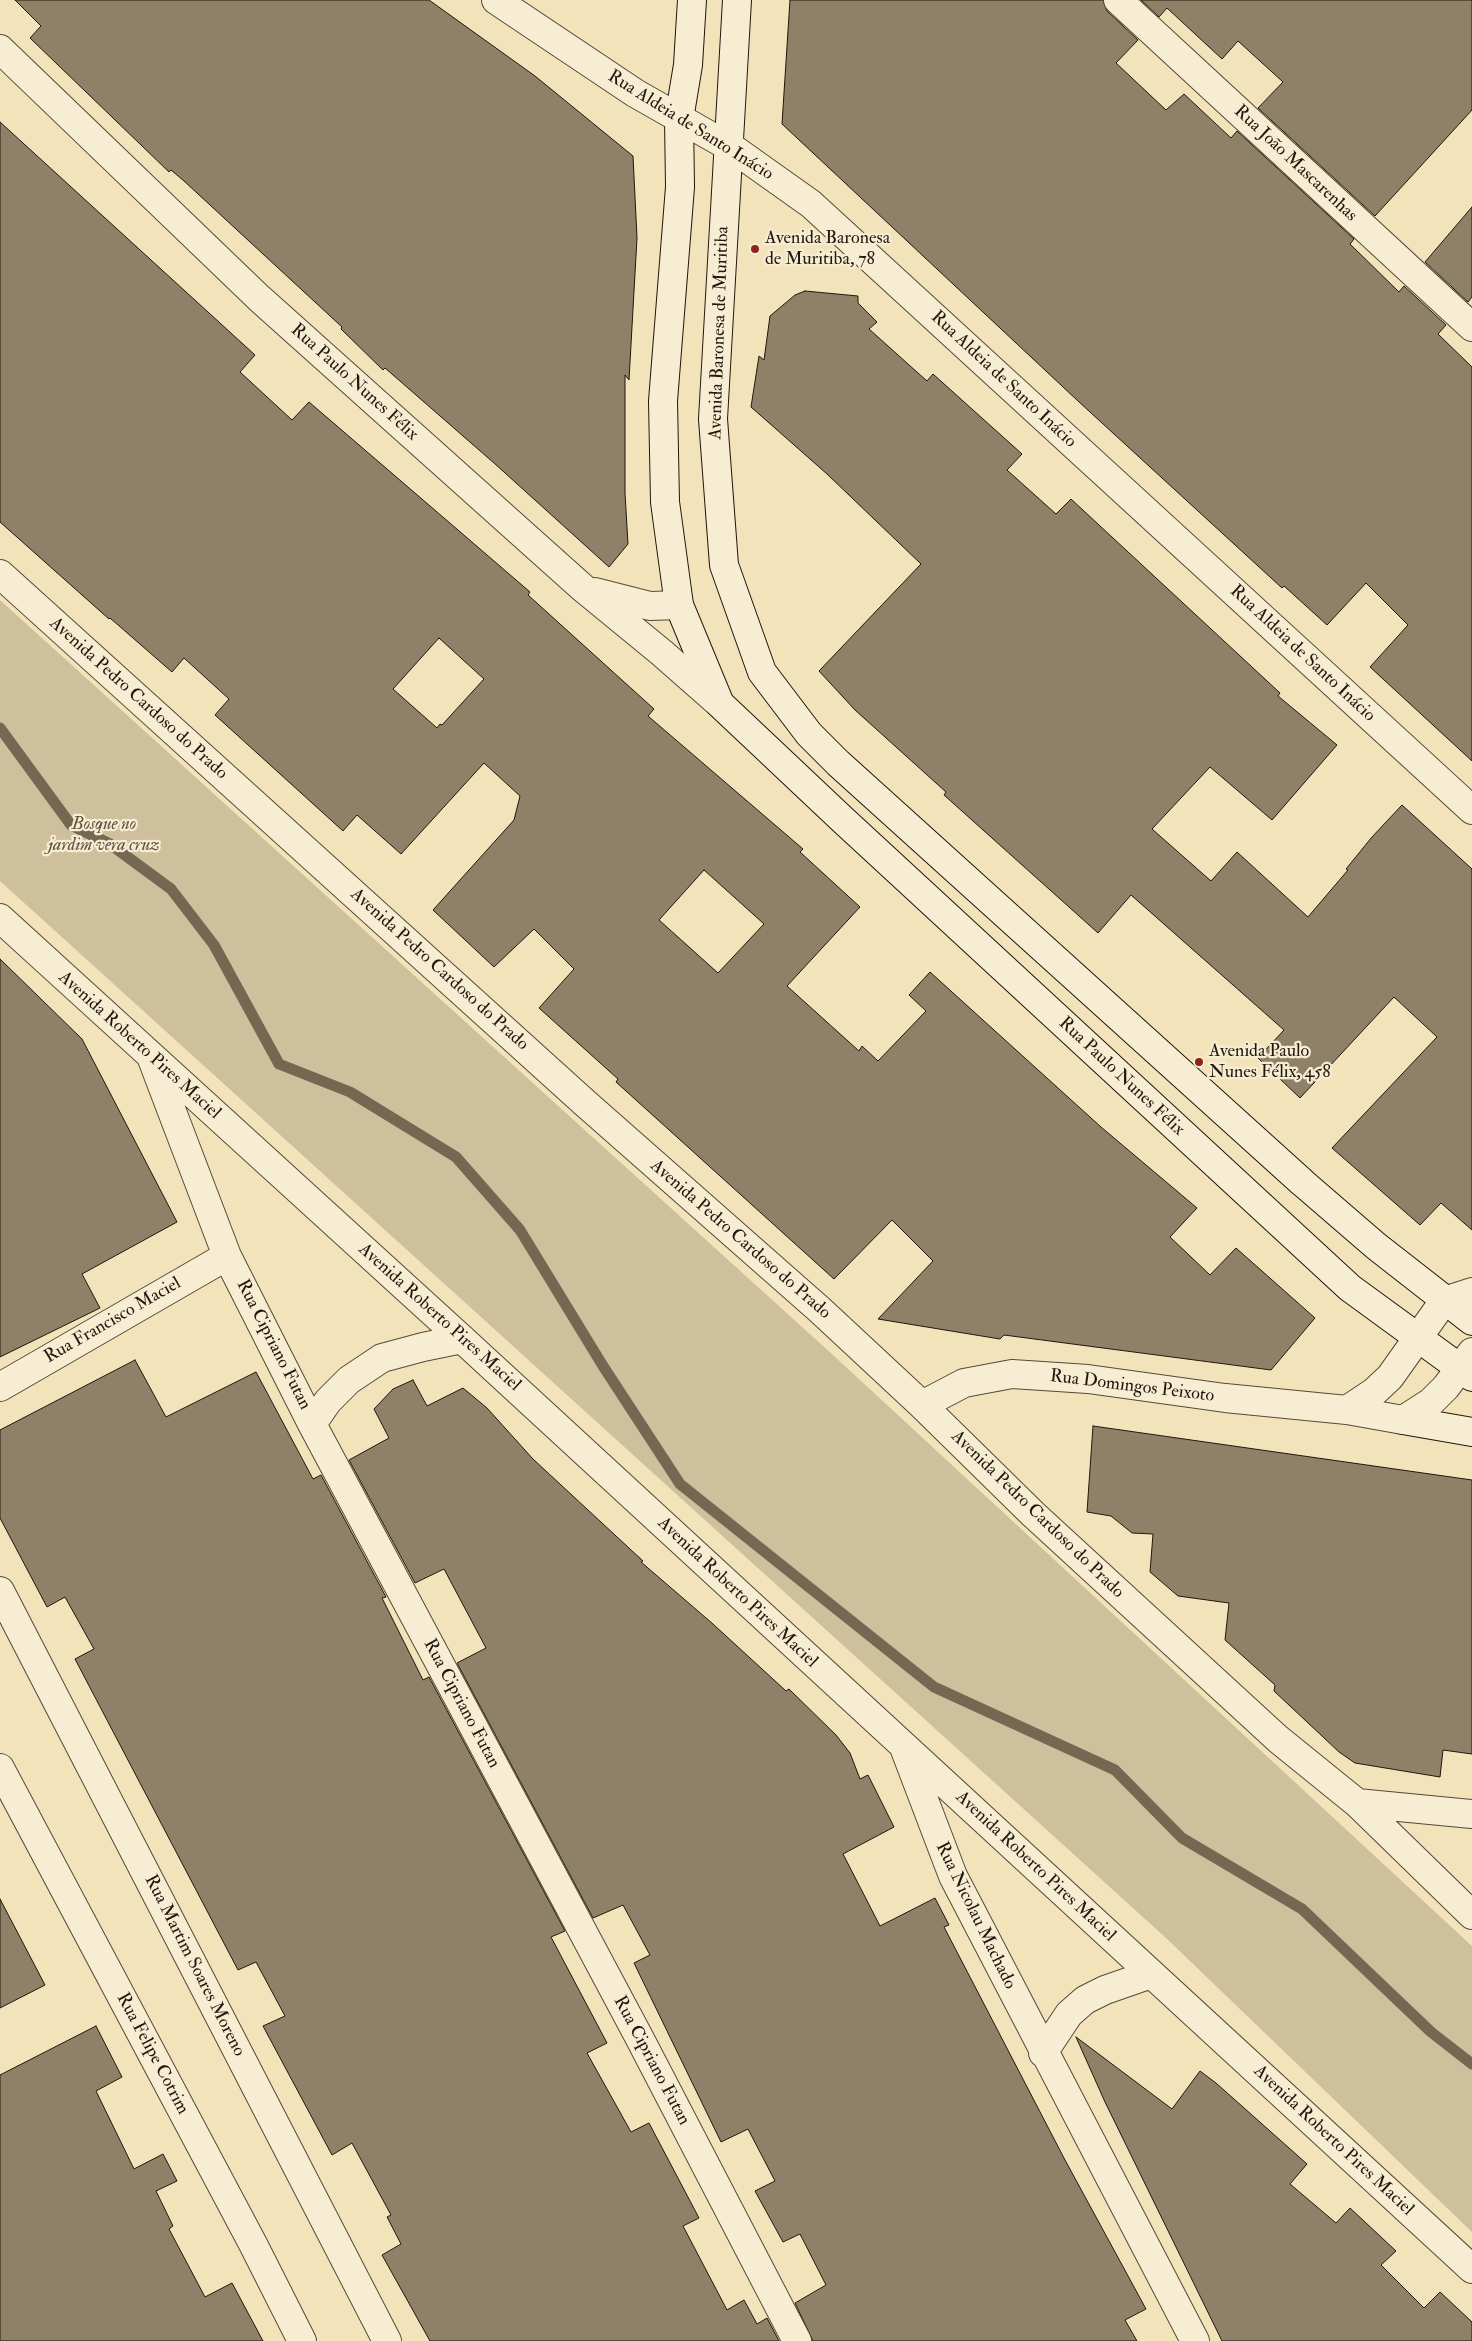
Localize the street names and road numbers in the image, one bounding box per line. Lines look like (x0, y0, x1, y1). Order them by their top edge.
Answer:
street label: Rua Aldeia de Santo Inácio (603, 66, 777, 186)
street label: Rua João Mascarenhas (1229, 101, 1361, 227)
street label: Avenida Baronesa de Muritiba (705, 226, 735, 440)
street label: Rua Aldeia de Santo Inácio (926, 307, 1080, 453)
street label: Rua Paulo Nunes Félix (286, 320, 422, 446)
street label: Rua Aldeia de Santo Inácio (1225, 581, 1379, 727)
street label: Avenida Pedro Cardoso do Prado (44, 613, 232, 785)
street label: Avenida Pedro Cardoso do Prado (345, 884, 533, 1056)
street label: Avenida Roberto Pires Maciel (53, 967, 225, 1125)
street label: Rua Paulo Nunes Félix (1053, 1013, 1189, 1141)
street label: Avenida Pedro Cardoso do Prado (645, 1156, 835, 1324)
street label: Avenida Roberto Pires Maciel (353, 1239, 525, 1397)
street label: Rua Francisco Maciel (41, 1273, 185, 1369)
street label: Rua Cipriano Futan (231, 1276, 315, 1414)
street label: Rua Domingos Peixoto (1049, 1366, 1215, 1408)
street label: Avenida Pedro Cardoso do Prado (946, 1427, 1128, 1603)
street label: Avenida Roberto Pires Maciel (652, 1513, 822, 1673)
street label: Rua Cipriano Futan (418, 1636, 504, 1772)
street label: Avenida Roberto Pires Maciel (950, 1787, 1120, 1947)
street label: Rua Nicolau Machado (930, 1839, 1020, 1993)
street label: Rua Martim Soares Moreno (139, 1872, 249, 2060)
street label: Rua Felipe Cotrim (111, 1990, 193, 2118)
street label: Rua Cipriano Futan (608, 1993, 694, 2129)
street label: Avenida Roberto Pires Maciel (1248, 2061, 1418, 2221)

